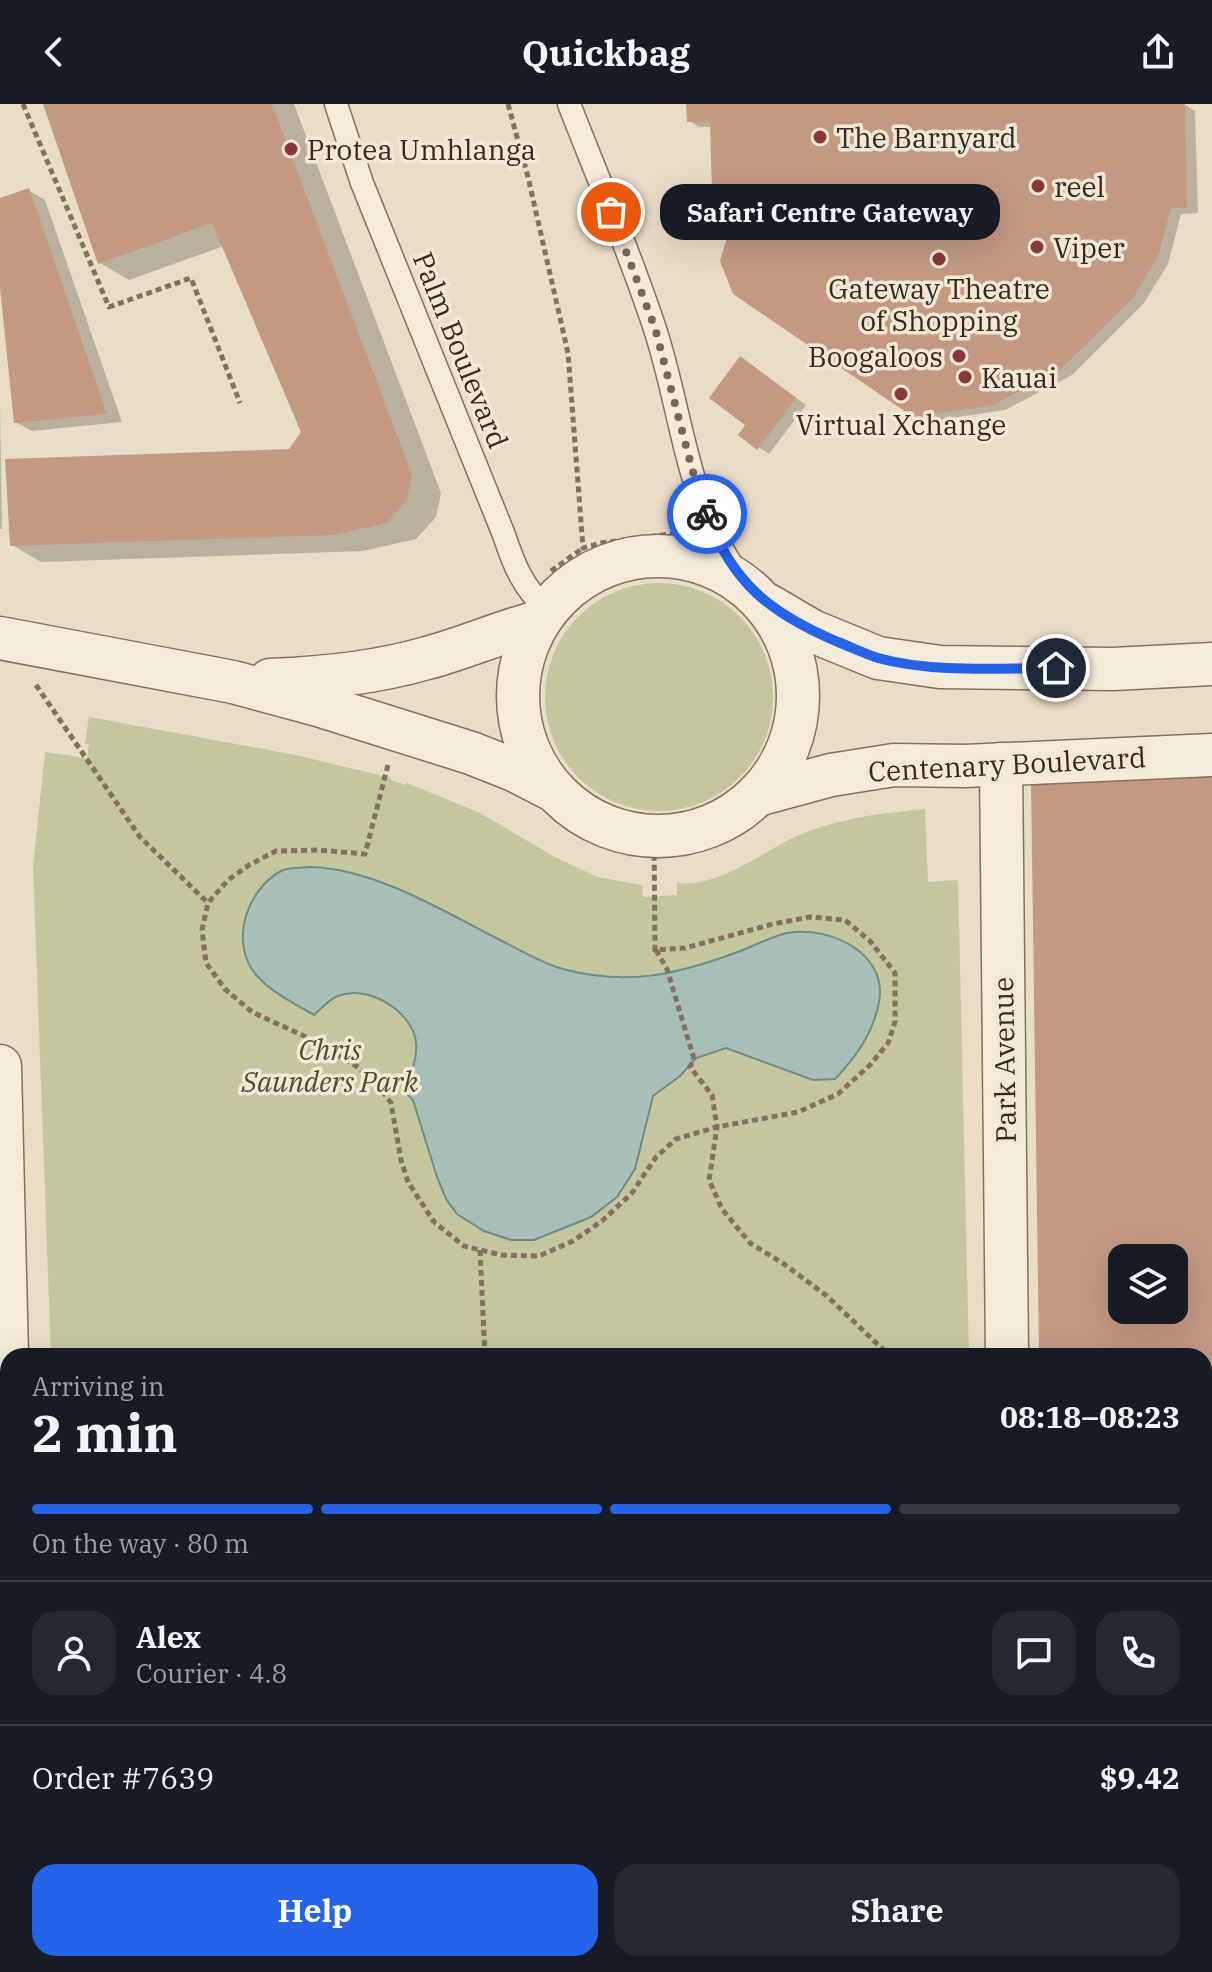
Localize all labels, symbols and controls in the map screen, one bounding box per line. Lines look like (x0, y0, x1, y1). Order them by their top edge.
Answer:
text: Quickbag (522, 29, 690, 76)
icon: back (32, 30, 76, 74)
icon: share (1136, 30, 1180, 74)
place label: The Barnyard (836, 119, 1017, 156)
marker: The Barnyard (811, 128, 829, 146)
place label: Protea Umhlanga (307, 131, 536, 168)
marker: Protea Umhlanga (282, 140, 300, 158)
place label: reel (1054, 168, 1105, 205)
marker: reel (1029, 177, 1047, 195)
pin (577, 178, 645, 246)
callout: Safari Centre Gateway (659, 184, 999, 240)
icon: bag (589, 190, 633, 234)
text: Safari Centre Gateway (687, 195, 973, 229)
place label: Viper (1053, 229, 1125, 266)
marker: Viper (1028, 238, 1046, 256)
street label: Palm Boulevard (405, 246, 517, 454)
marker: Gateway Theatre of Shopping (930, 250, 948, 268)
place label: Gateway Theatre of Shopping (828, 270, 1050, 339)
place label: Boogaloos (808, 338, 943, 375)
marker: Boogaloos (950, 347, 968, 365)
place label: Kauai (981, 359, 1057, 396)
marker: Kauai (956, 368, 974, 386)
marker: Virtual Xchange (892, 385, 910, 403)
place label: Virtual Xchange (796, 406, 1006, 443)
courier (667, 474, 747, 554)
icon: bike (685, 492, 729, 536)
pin (1022, 634, 1090, 702)
icon: home (1034, 646, 1078, 690)
street label: Centenary Boulevard (867, 738, 1147, 790)
street label: Park Avenue (984, 977, 1024, 1143)
park label: Chris Saunders Park (241, 1031, 419, 1100)
map controls (1108, 1244, 1188, 1324)
button: layers (1108, 1244, 1188, 1324)
text: Arriving in (32, 1369, 165, 1403)
text: 08:18–08:23 (1000, 1397, 1180, 1436)
text: 2 min (32, 1399, 178, 1466)
text: On the way · 80 m (32, 1526, 249, 1560)
button: person (32, 1611, 116, 1695)
button: chat (992, 1611, 1076, 1695)
button: phone (1096, 1611, 1180, 1695)
text: Alex (136, 1617, 201, 1656)
text: Courier · 4.8 (136, 1656, 287, 1690)
text: Order #7639 (32, 1758, 214, 1797)
text: $9.42 (1100, 1758, 1180, 1797)
button: Help (32, 1864, 598, 1956)
button: Share (614, 1864, 1180, 1956)

